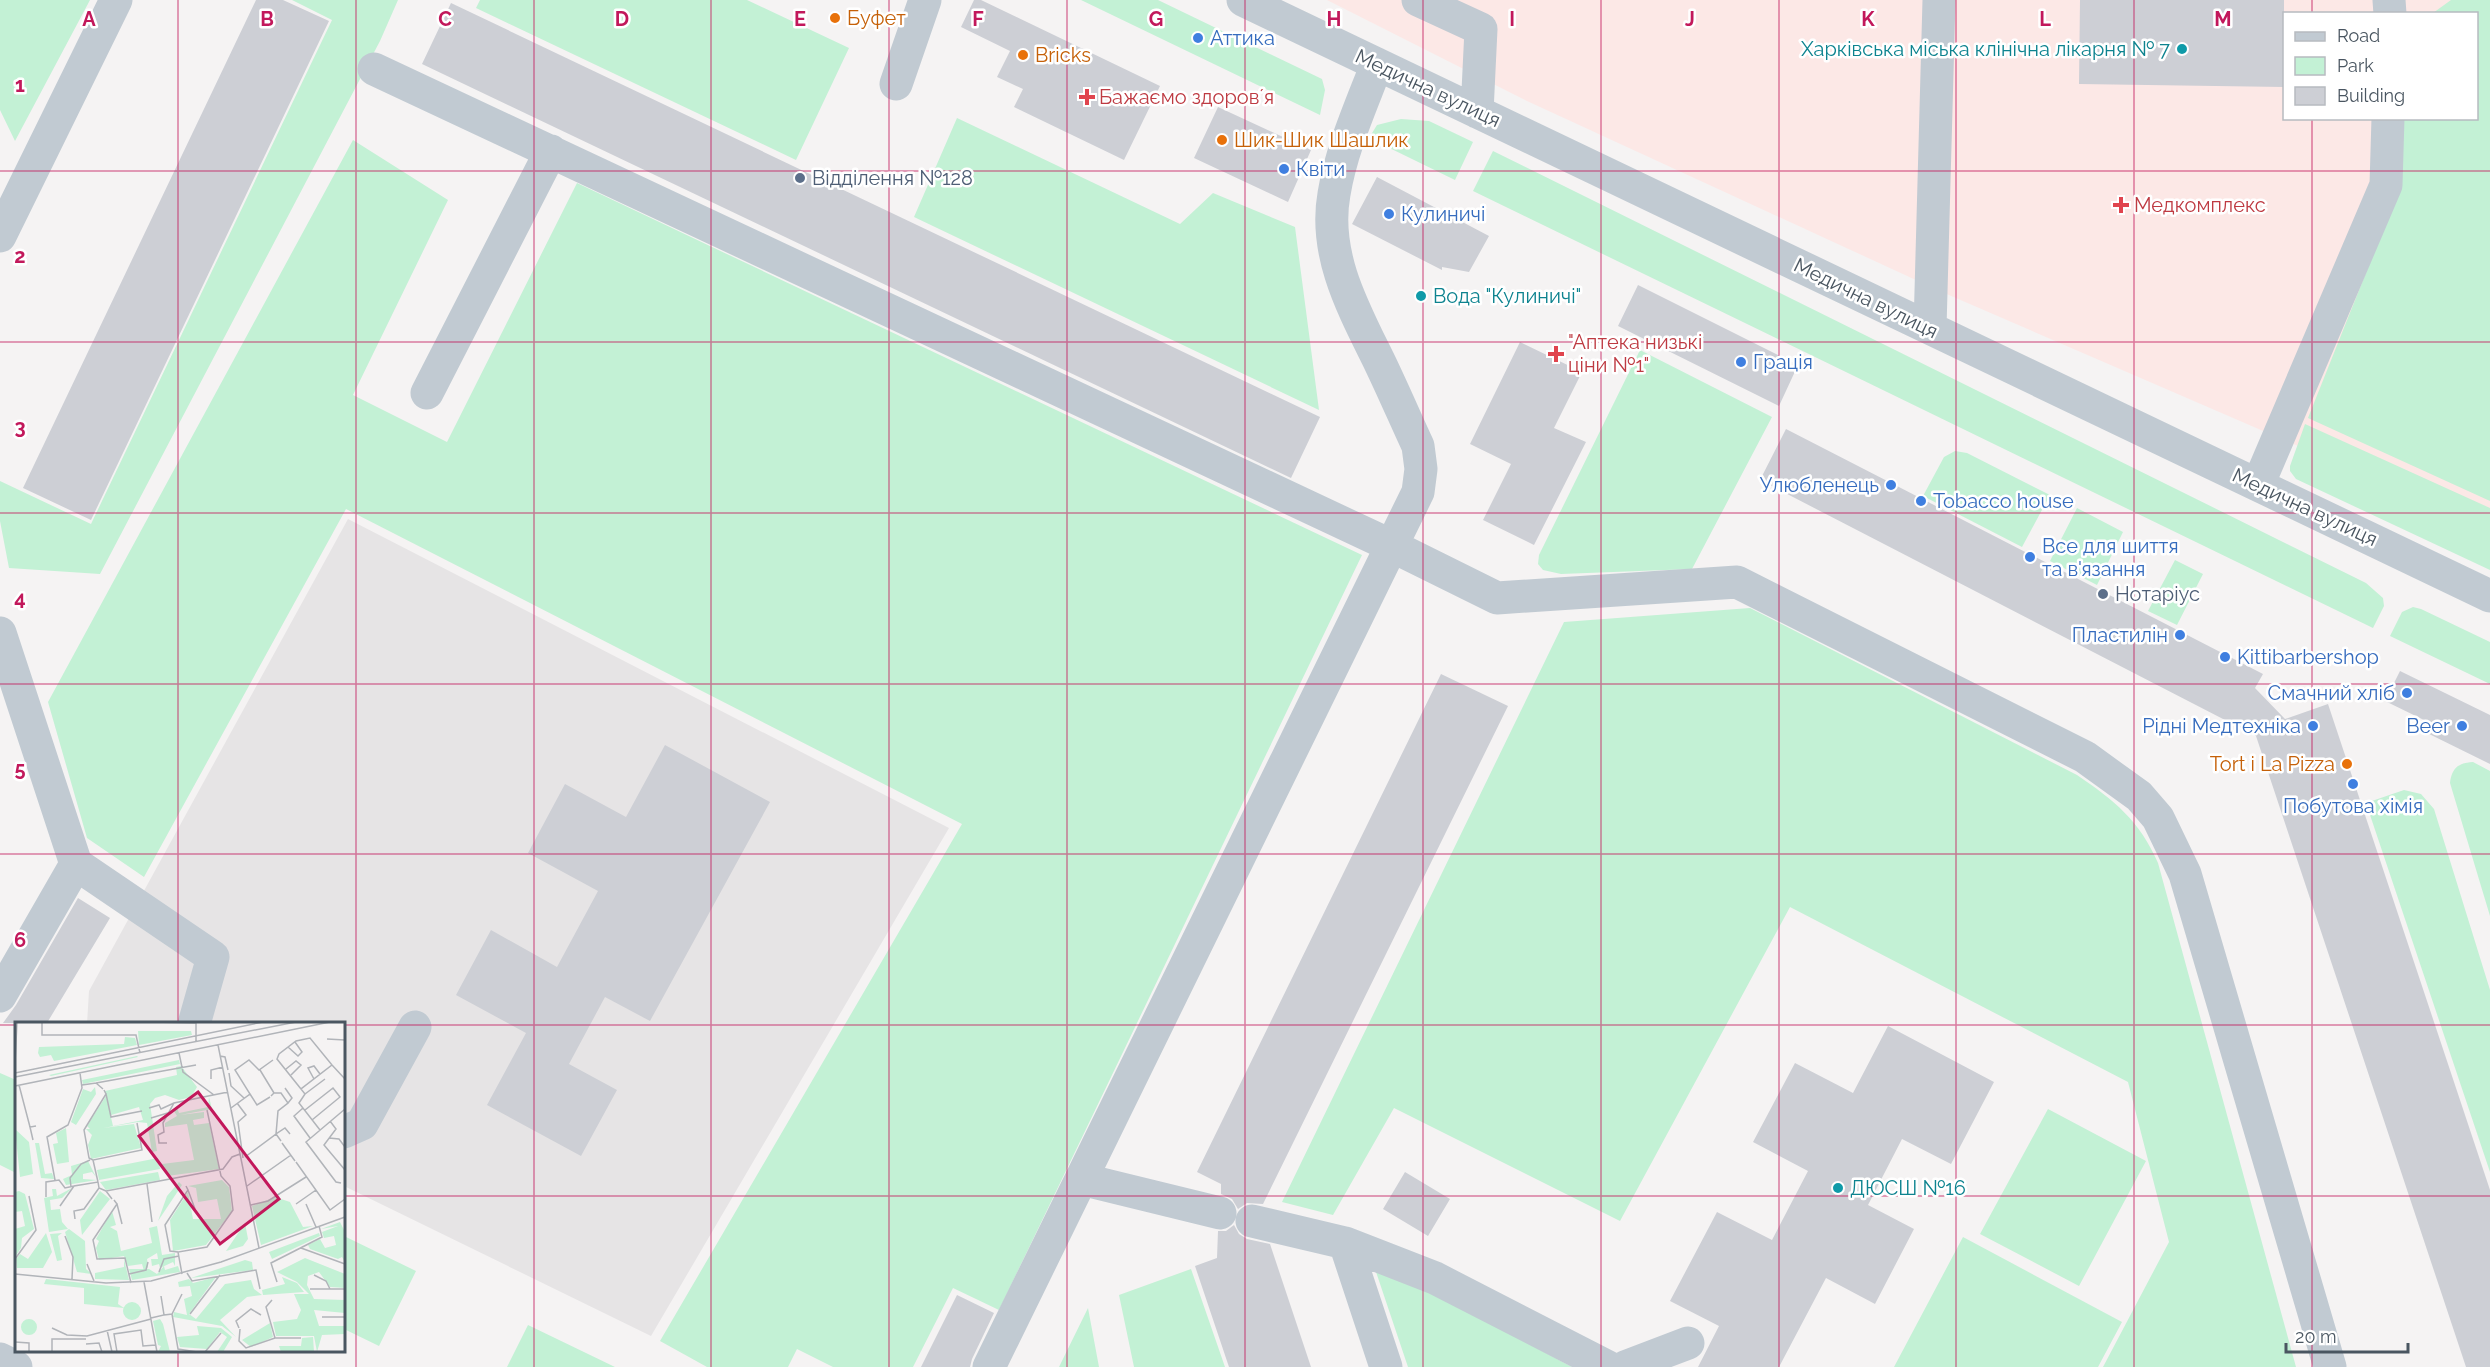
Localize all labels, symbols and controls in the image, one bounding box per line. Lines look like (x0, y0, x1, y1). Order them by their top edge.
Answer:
place label: Буфет (847, 6, 906, 30)
text: A (82, 7, 96, 31)
text: B (260, 7, 274, 31)
text: C (438, 7, 452, 31)
text: D (615, 7, 629, 31)
text: E (794, 7, 806, 31)
text: F (972, 7, 984, 31)
text: G (1149, 7, 1163, 31)
text: H (1327, 7, 1341, 31)
text: I (1509, 7, 1515, 31)
text: J (1685, 7, 1695, 31)
text: K (1861, 7, 1875, 31)
text: L (2039, 7, 2051, 31)
text: M (2214, 7, 2232, 31)
marker: Буфет (828, 11, 842, 25)
legend (2283, 12, 2478, 120)
text: Road (2337, 25, 2380, 46)
place label: Аттика (1210, 26, 1275, 50)
marker: Аттика (1191, 31, 1205, 45)
place label: Харківська міська клінічна лікарня № 7 (1801, 37, 2170, 61)
marker: Харківська міська клінічна лікарня № 7 (2175, 42, 2189, 56)
place label: Bricks (1035, 43, 1091, 67)
street label: Медична вулиця (1352, 44, 1504, 132)
marker: Bricks (1016, 48, 1030, 62)
text: Park (2337, 55, 2374, 76)
text: 1 (15, 73, 25, 97)
place label: Бажаємо здоровʼя (1099, 85, 1274, 109)
text: Building (2337, 85, 2405, 106)
marker: Бажаємо здоровʼя (1080, 90, 1094, 104)
place label: Шик-Шик Шашлик (1234, 128, 1409, 152)
marker: Шик-Шик Шашлик (1215, 133, 1229, 147)
place label: Квіти (1296, 157, 1345, 181)
marker: Квіти (1277, 162, 1291, 176)
place label: Відділення №128 (812, 166, 973, 190)
marker: Відділення №128 (793, 171, 807, 185)
place label: Медкомплекс (2134, 193, 2266, 217)
marker: Медкомплекс (2112, 196, 2130, 214)
place label: Кулиничі (1401, 202, 1485, 226)
marker: Кулиничі (1382, 207, 1396, 221)
text: 2 (14, 244, 26, 268)
street label: Медична вулиця (1790, 253, 1942, 343)
place label: Вода "Кулиничі" (1433, 284, 1581, 308)
marker: Вода "Кулиничі" (1414, 289, 1428, 303)
place label: "Аптека низькі ціни №1" (1568, 330, 1702, 377)
marker: "Аптека низькі ціни №1" (1549, 347, 1563, 361)
place label: Грація (1753, 350, 1813, 374)
marker: Грація (1734, 355, 1748, 369)
text: 3 (14, 415, 26, 439)
street label: Медична вулиця (2229, 463, 2381, 551)
place label: Улюбленець (1760, 473, 1879, 497)
marker: Улюбленець (1884, 478, 1898, 492)
place label: Tobacco house (1933, 489, 2074, 513)
marker: Tobacco house (1914, 494, 1928, 508)
place label: Все для шиття та в'язання (2042, 534, 2179, 581)
marker: Все для шиття та в'язання (2023, 550, 2037, 564)
place label: Нотаріус (2115, 582, 2200, 606)
text: 4 (14, 586, 26, 610)
marker: Нотаріус (2096, 587, 2110, 601)
place label: Пластилін (2072, 623, 2168, 647)
marker: Пластилін (2173, 628, 2187, 642)
place label: Kittibarbershop (2237, 645, 2379, 669)
marker: Kittibarbershop (2218, 650, 2232, 664)
place label: Смачний хліб (2268, 681, 2395, 705)
marker: Смачний хліб (2400, 686, 2414, 700)
place label: Рідні Медтехніка (2142, 714, 2301, 738)
place label: Beer (2406, 714, 2450, 738)
marker: Рідні Медтехніка (2306, 719, 2320, 733)
marker: Beer (2455, 719, 2469, 733)
place label: Tort i La Pizza (2210, 752, 2335, 776)
text: 5 (14, 757, 26, 781)
marker: Tort i La Pizza (2340, 757, 2354, 771)
marker: Побутова хімія (2346, 777, 2360, 791)
place label: Побутова хімія (2283, 794, 2423, 818)
text: 6 (14, 928, 26, 952)
inset map (15, 1022, 345, 1352)
place label: ДЮСШ №16 (1850, 1176, 1966, 1200)
marker: ДЮСШ №16 (1831, 1181, 1845, 1195)
scale bar (2286, 1316, 2408, 1354)
text: 20 m (2295, 1326, 2337, 1347)

